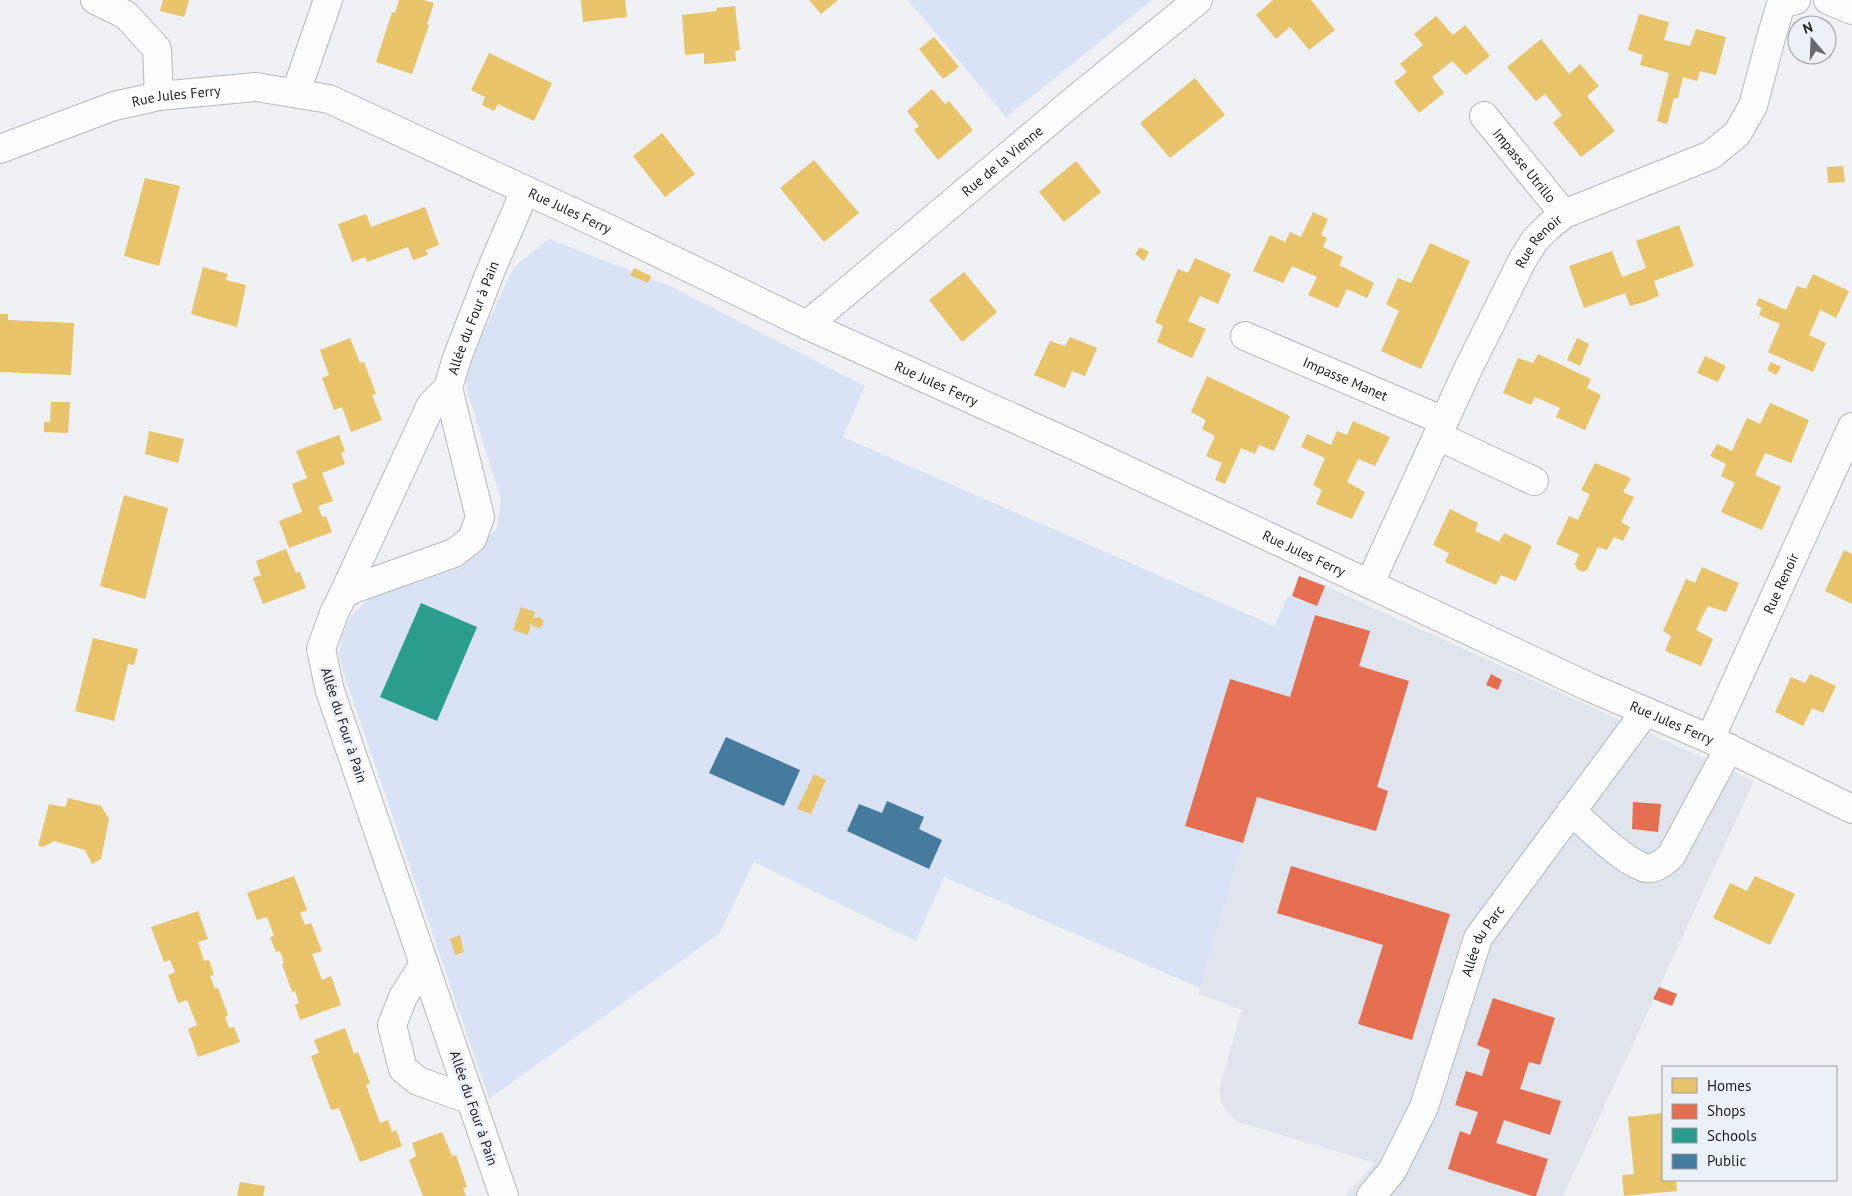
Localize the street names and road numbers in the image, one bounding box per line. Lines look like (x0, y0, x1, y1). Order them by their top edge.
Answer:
street label: Rue Jules Ferry (130, 81, 222, 111)
street label: Rue de la Vienne (958, 122, 1047, 200)
street label: Impasse Utrillo (1489, 125, 1560, 206)
street label: Rue Jules Ferry (526, 184, 615, 238)
street label: Rue Renoir (1511, 210, 1566, 271)
street label: Allée du Four à Pain (443, 258, 503, 377)
street label: Impasse Manet (1300, 353, 1391, 405)
street label: Rue Jules Ferry (892, 357, 981, 410)
street label: Rue Jules Ferry (1260, 526, 1349, 581)
street label: Rue Renoir (1759, 550, 1803, 617)
street label: Allée du Four à Pain (317, 665, 371, 785)
street label: Rue Jules Ferry (1627, 697, 1717, 749)
street label: Allée du Parc (1457, 902, 1508, 979)
street label: Allée du Four à Pain (446, 1048, 502, 1168)

